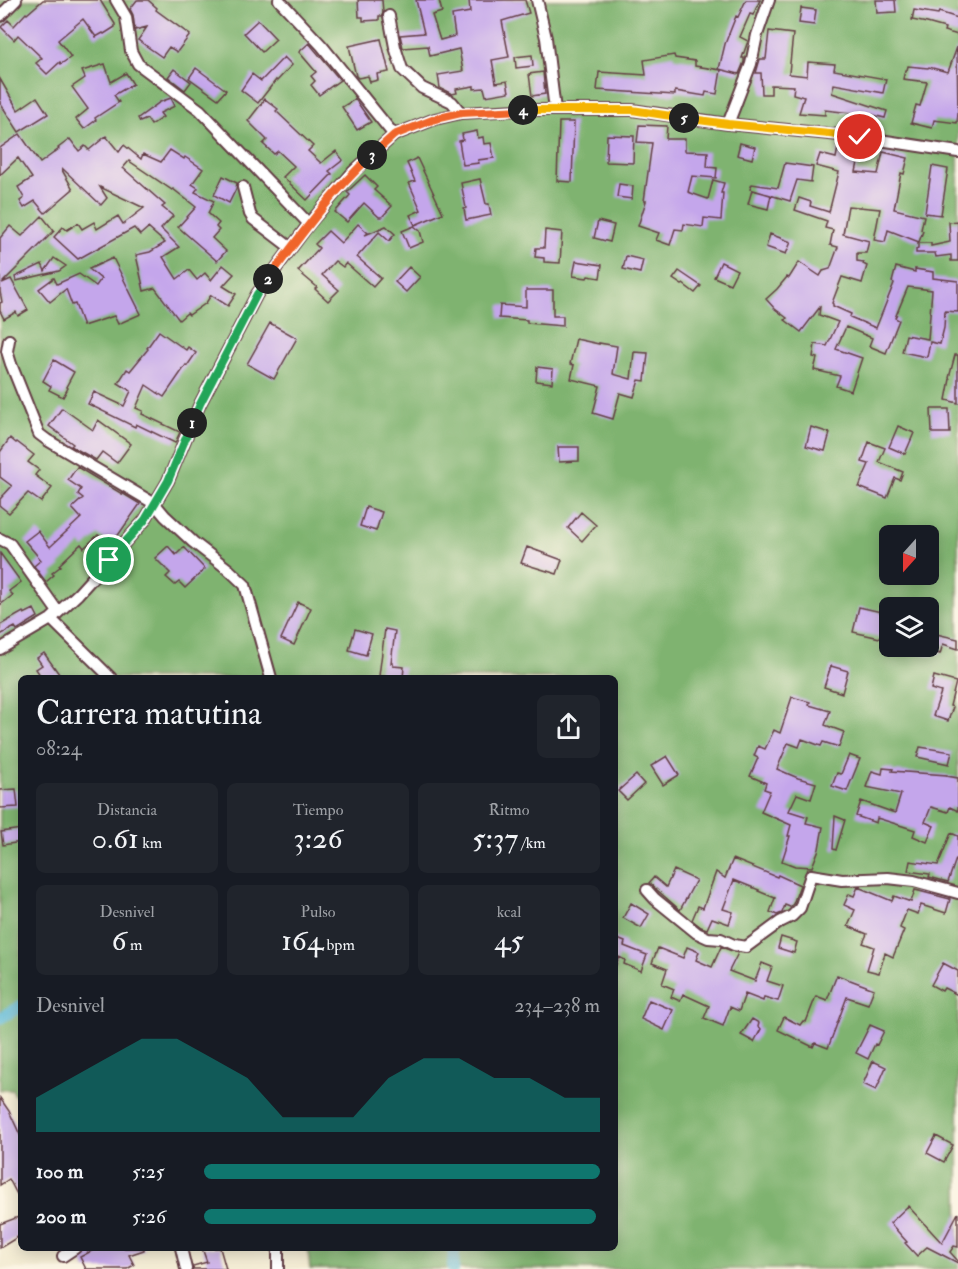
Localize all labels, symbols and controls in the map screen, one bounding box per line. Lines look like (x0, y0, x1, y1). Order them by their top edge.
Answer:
pin: 4 (508, 95, 538, 125)
text: 4 (519, 100, 527, 120)
pin: 5 (669, 103, 699, 133)
text: 5 (680, 108, 688, 128)
pin (834, 111, 885, 162)
icon: check (843, 120, 876, 153)
pin: 3 (357, 140, 387, 170)
text: 3 (369, 145, 375, 165)
pin: 2 (253, 264, 283, 294)
text: 2 (264, 269, 272, 289)
pin: 1 (177, 408, 207, 438)
text: 1 (189, 413, 195, 433)
north arrow (879, 525, 939, 585)
map controls (879, 525, 939, 657)
pin (83, 534, 134, 585)
icon: arrive (92, 543, 125, 576)
button: layers (879, 597, 939, 657)
text: Carrera matutina (36, 693, 262, 734)
button: share (537, 695, 600, 758)
text: 08:24 (36, 736, 82, 761)
text: Distancia (97, 800, 157, 820)
text: Tiempo (293, 800, 343, 820)
text: Ritmo (489, 800, 529, 820)
text: 0.61 (92, 820, 139, 857)
text: 3:26 (293, 820, 343, 857)
text: 5:37 (472, 820, 518, 857)
text: km (139, 833, 162, 853)
text: /km (518, 833, 546, 853)
text: Desnivel (99, 902, 155, 922)
text: Pulso (301, 902, 335, 922)
text: kcal (497, 902, 521, 922)
text: 6 (112, 922, 127, 959)
text: 164 (281, 922, 323, 959)
text: 45 (494, 922, 524, 959)
text: m (127, 935, 142, 955)
text: bpm (323, 935, 355, 955)
text: Desnivel (36, 993, 105, 1018)
text: 234–238 m (514, 993, 600, 1018)
text: 100 m (36, 1159, 83, 1184)
text: 5:25 (132, 1159, 165, 1184)
text: 200 m (36, 1204, 86, 1229)
text: 5:26 (132, 1204, 166, 1229)

